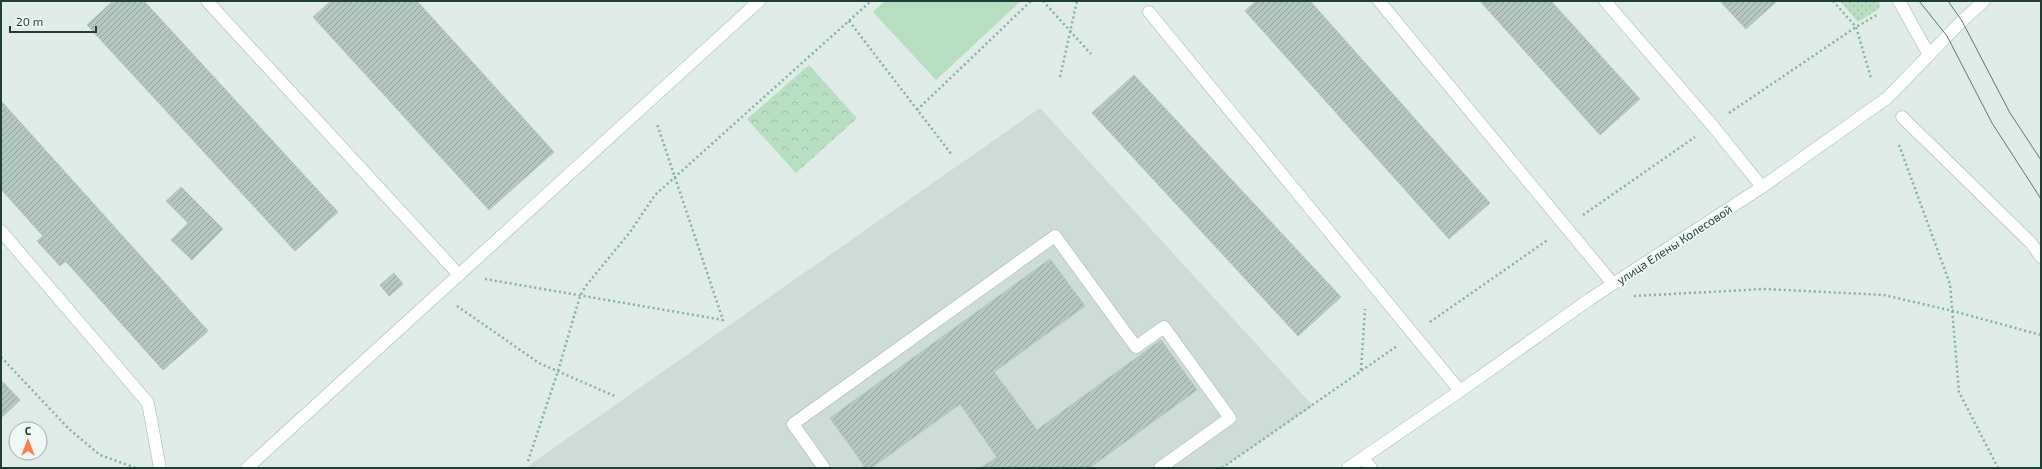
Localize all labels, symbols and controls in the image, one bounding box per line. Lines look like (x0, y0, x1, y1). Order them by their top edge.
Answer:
scale bar (10, 8, 96, 34)
text: 20 m (16, 14, 43, 28)
street label: улица Елены Колесовой (1614, 201, 1735, 287)
north arrow (8, 421, 48, 461)
text: С (25, 424, 32, 437)

